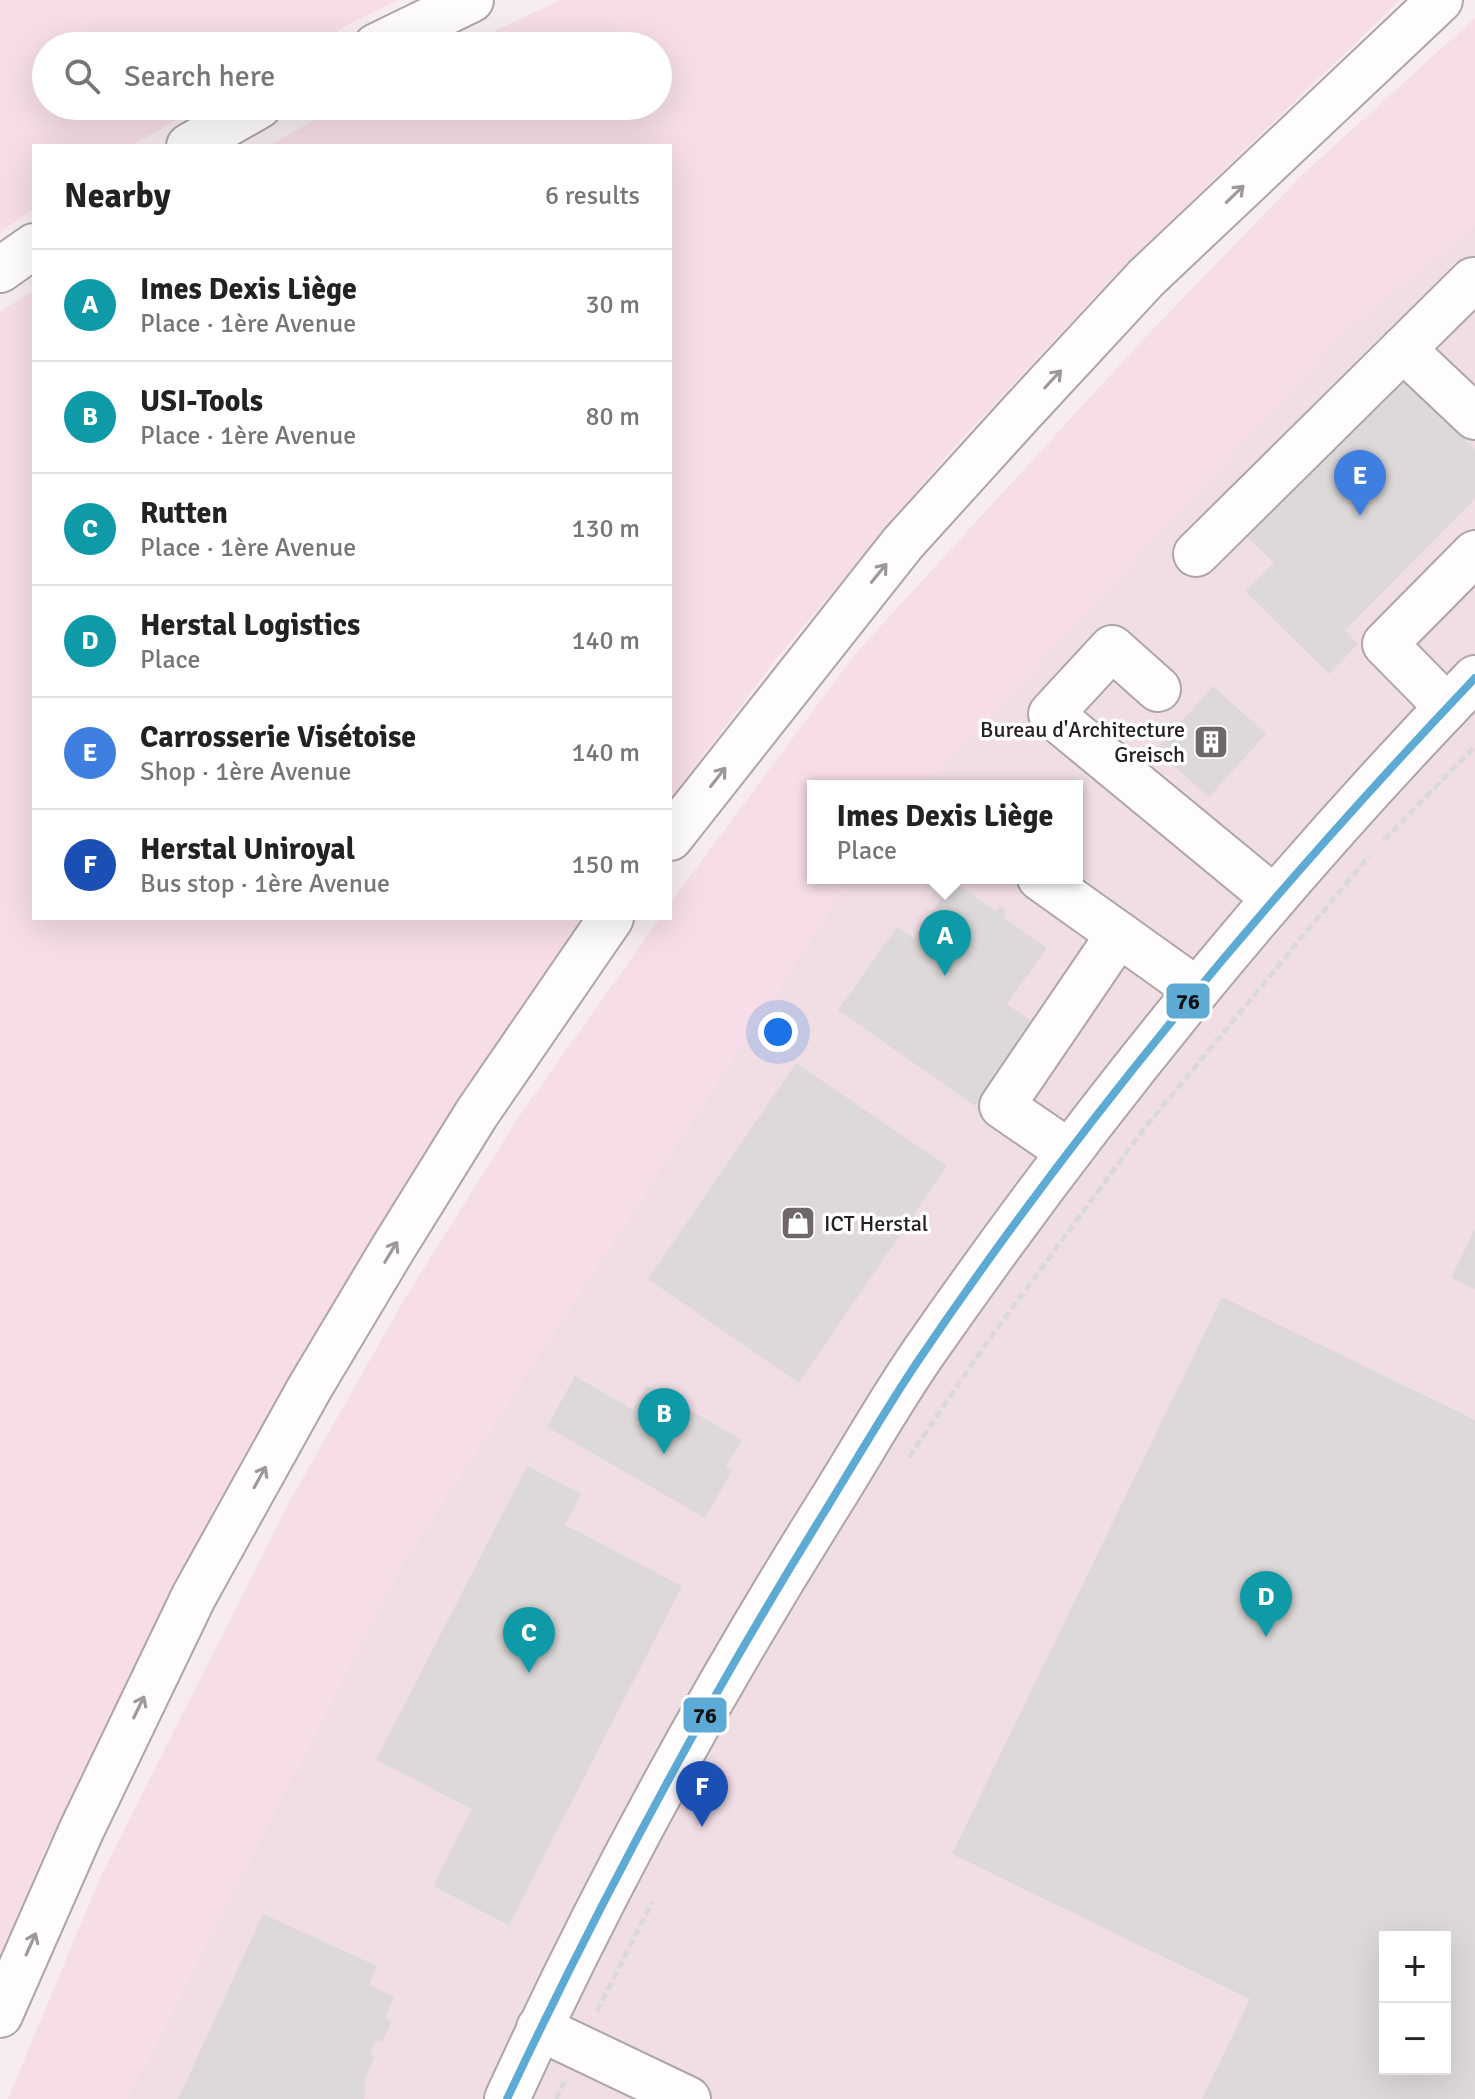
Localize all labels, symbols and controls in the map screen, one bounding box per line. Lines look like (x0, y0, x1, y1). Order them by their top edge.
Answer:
search box (32, 32, 672, 120)
icon: search (60, 54, 104, 98)
text: Search here (124, 58, 275, 95)
text: Nearby (64, 175, 171, 217)
text: 6 results (545, 180, 640, 212)
one-way arrow (1225, 185, 1244, 204)
text: Imes Dexis Liège (140, 271, 357, 308)
text: A (82, 289, 98, 321)
text: 30 m (585, 289, 640, 321)
text: Place · 1ère Avenue (140, 308, 356, 340)
one-way arrow (1043, 369, 1062, 389)
text: USI-Tools (140, 383, 263, 420)
text: B (82, 401, 98, 433)
text: 80 m (585, 401, 640, 433)
text: Place · 1ère Avenue (140, 420, 356, 452)
pin: E (1334, 450, 1386, 516)
text: Rutten (140, 495, 228, 532)
text: C (82, 513, 98, 545)
text: 130 m (571, 513, 640, 545)
text: Place · 1ère Avenue (140, 532, 356, 564)
one-way arrow (870, 563, 888, 584)
text: Herstal Logistics (140, 607, 360, 644)
text: D (81, 625, 99, 657)
text: 140 m (571, 625, 640, 657)
text: Place (140, 644, 201, 676)
place label: Bureau d'Architecture Greisch (980, 716, 1185, 768)
text: Carrosserie Visétoise (140, 719, 416, 756)
building icon: Bureau d'Architecture Greisch (1192, 723, 1230, 761)
text: E (83, 737, 97, 769)
text: 140 m (571, 737, 640, 769)
text: Shop · 1ère Avenue (140, 756, 351, 788)
one-way arrow (709, 767, 726, 788)
popup (807, 780, 1083, 884)
text: Imes Dexis Liège (836, 798, 1054, 835)
text: Herstal Uniroyal (140, 831, 355, 868)
text: Place (836, 835, 897, 867)
text: F (83, 849, 97, 881)
text: 150 m (571, 849, 640, 881)
text: Bus stop · 1ère Avenue (140, 868, 390, 900)
pin: A (919, 910, 971, 976)
line badge: 76 (1165, 982, 1211, 1020)
text: 76 (1176, 988, 1200, 1015)
your location (758, 1012, 798, 1052)
shop icon: ICT Herstal (779, 1204, 817, 1242)
place label: ICT Herstal (824, 1210, 928, 1237)
one-way arrow (383, 1241, 399, 1264)
pin: B (638, 1388, 690, 1454)
one-way arrow (252, 1466, 268, 1489)
pin: D (1240, 1571, 1292, 1637)
pin: C (503, 1607, 555, 1673)
one-way arrow (132, 1696, 147, 1720)
line badge: 76 (682, 1696, 728, 1734)
text: 76 (693, 1702, 717, 1729)
pin: F (676, 1761, 728, 1827)
map controls (1379, 1931, 1451, 2075)
button: + (1379, 1931, 1451, 2003)
one-way arrow (25, 1932, 40, 1957)
button: − (1379, 2003, 1451, 2075)

